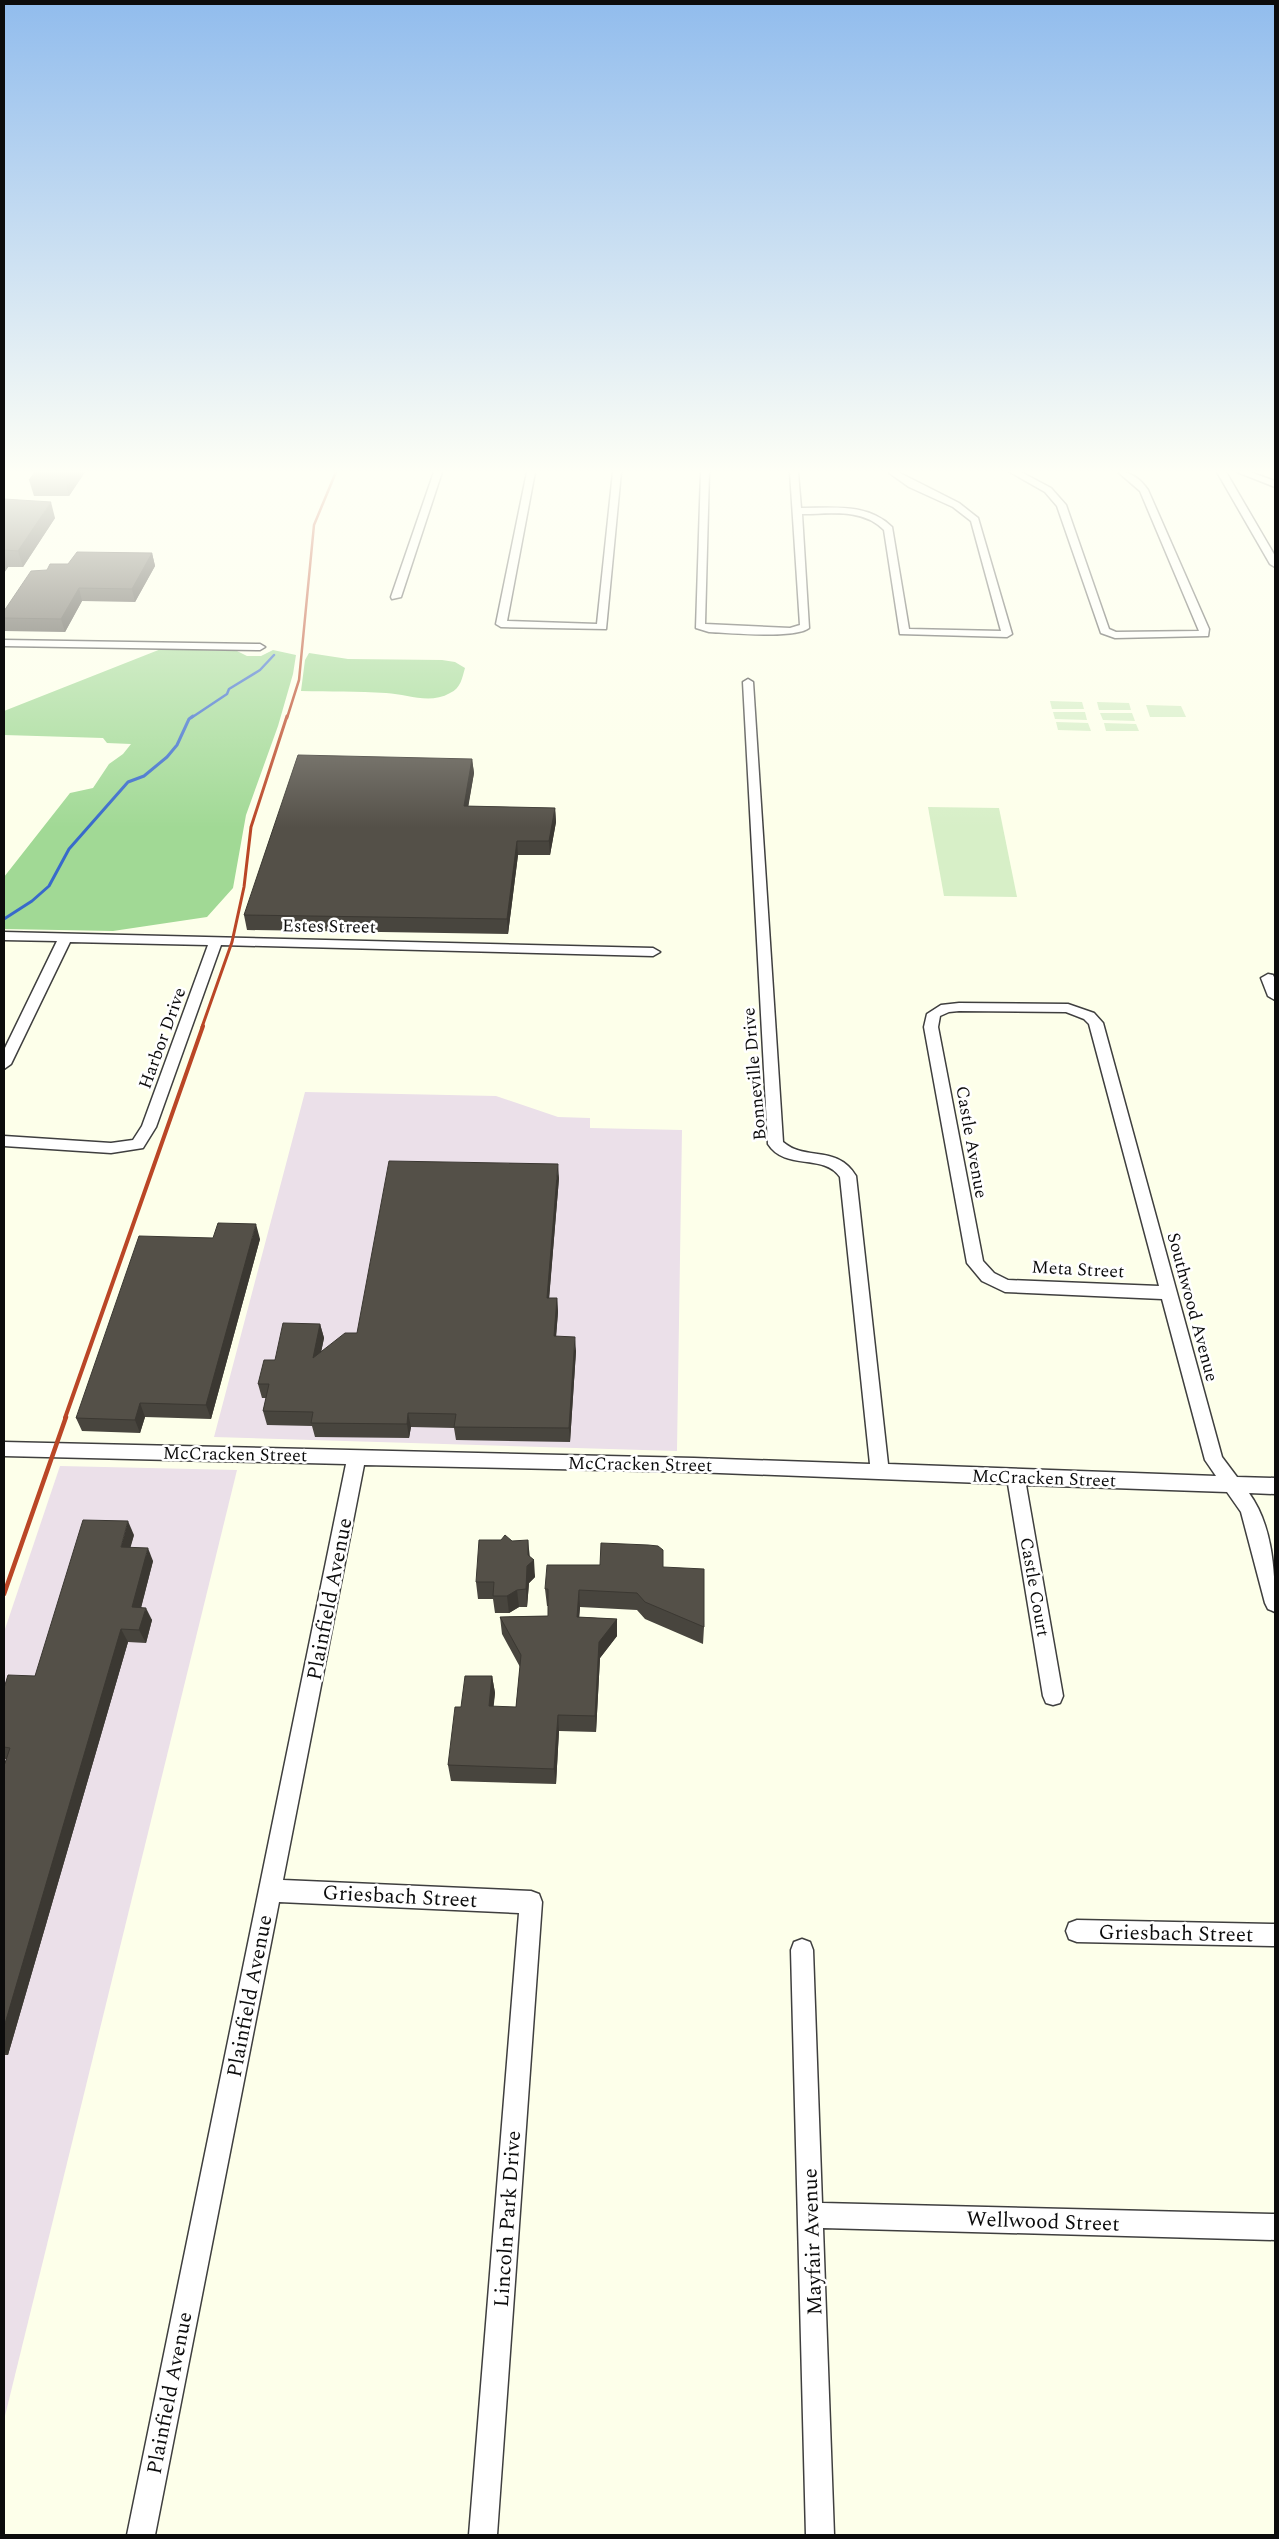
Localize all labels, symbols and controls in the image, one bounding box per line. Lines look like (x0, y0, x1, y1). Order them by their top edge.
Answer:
street label: Estes Street (282, 912, 376, 941)
street label: Harbor Drive (132, 984, 193, 1093)
street label: Bonneville Drive (735, 1006, 774, 1142)
street label: Castle Avenue (948, 1084, 995, 1200)
street label: Southwood Avenue (1160, 1229, 1225, 1385)
street label: Meta Street (1031, 1254, 1125, 1285)
street label: McCracken Street (163, 1440, 307, 1469)
street label: McCracken Street (568, 1450, 712, 1479)
street label: McCracken Street (971, 1462, 1117, 1495)
street label: Plainfield Avenue (299, 1515, 361, 1683)
street label: Castle Court (1012, 1535, 1057, 1639)
street label: Griesbach Street (322, 1877, 478, 1917)
street label: Plainfield Avenue (219, 1912, 281, 2080)
street label: Griesbach Street (1098, 1917, 1254, 1951)
street label: Lincoln Park Drive (486, 2130, 530, 2309)
street label: Mayfair Avenue (794, 2168, 832, 2316)
street label: Wellwood Street (966, 2203, 1120, 2241)
street label: Plainfield Avenue (139, 2309, 201, 2477)

